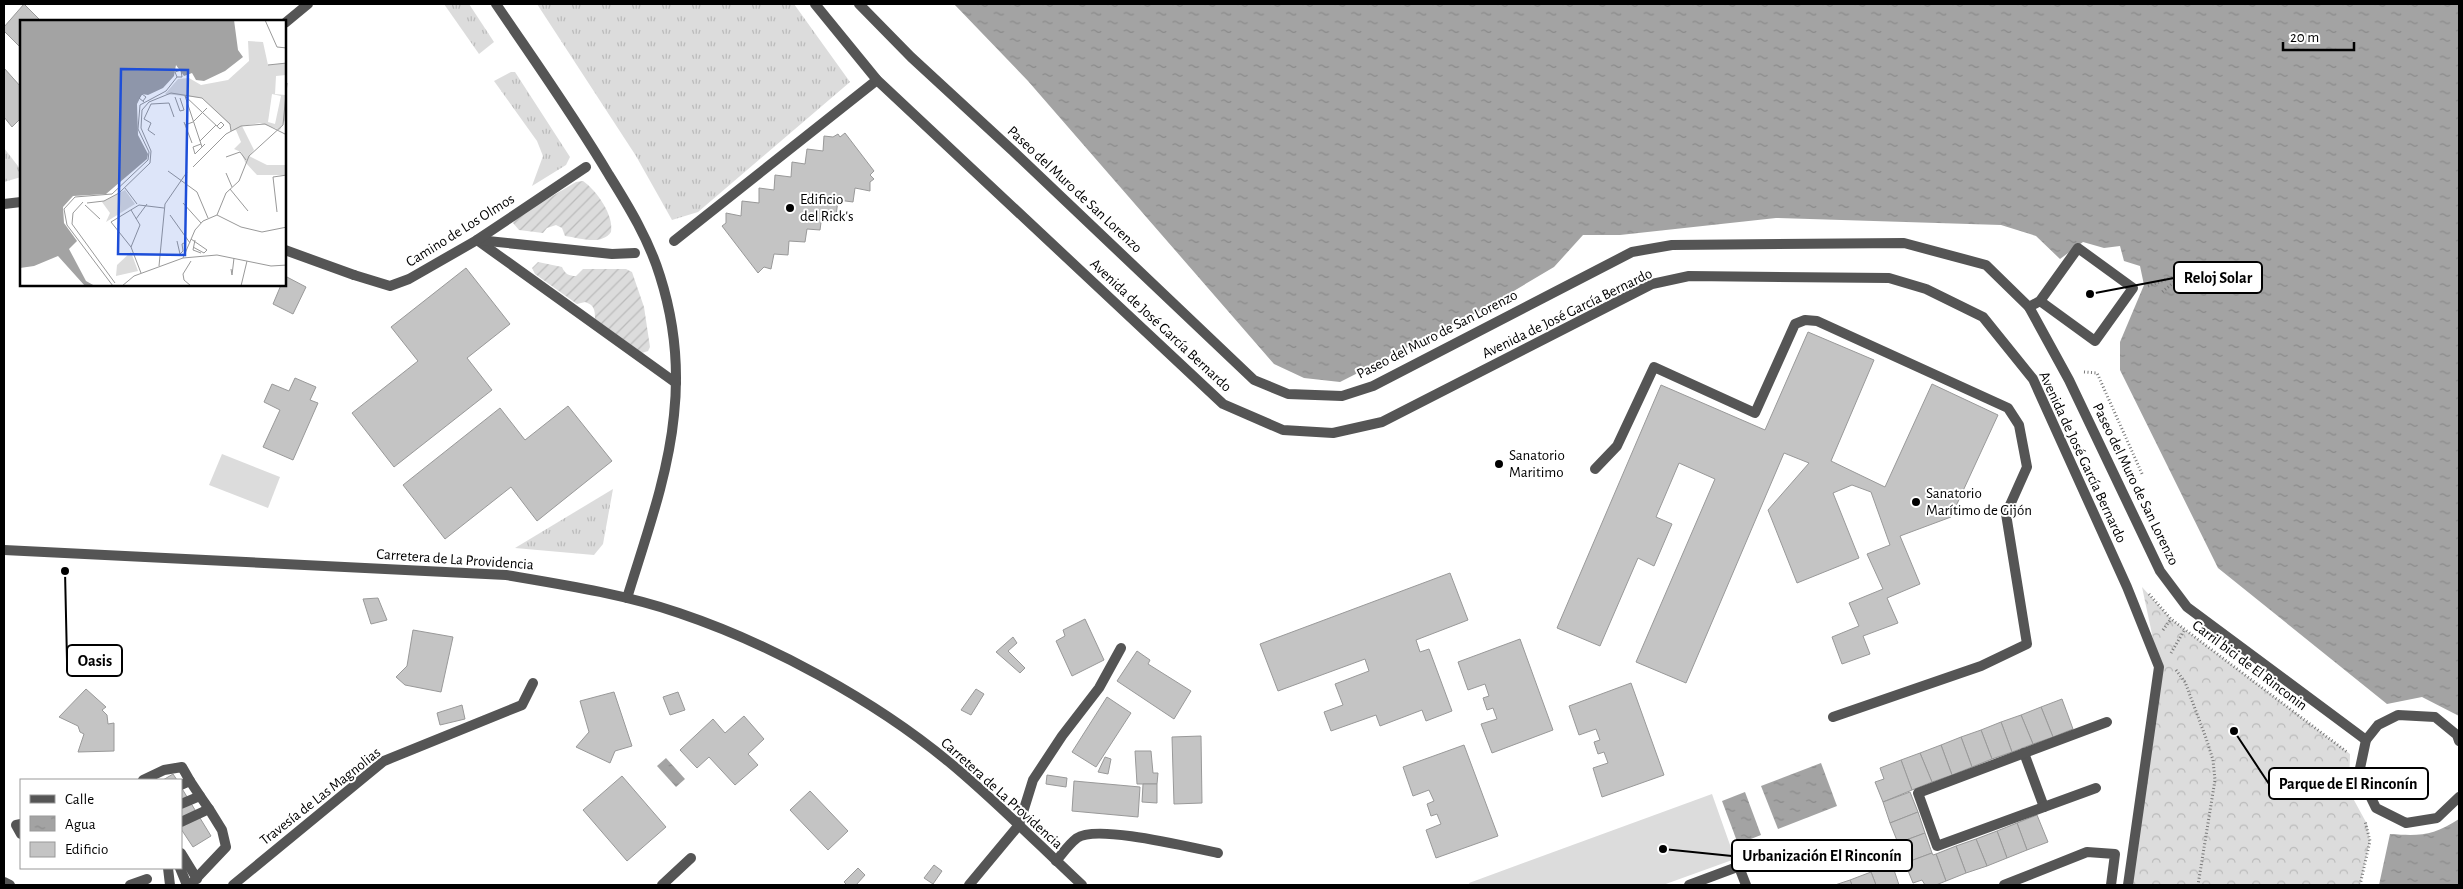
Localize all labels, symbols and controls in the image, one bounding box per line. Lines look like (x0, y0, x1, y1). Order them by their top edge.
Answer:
inset map (20, 20, 286, 286)
scale bar (2283, 20, 2354, 52)
text: 20 m (2290, 30, 2319, 45)
street label: Paseo del Muro de San Lorenzo (1004, 123, 1145, 256)
street label: Camino de Los Olmos (403, 191, 517, 270)
place label: Edificio del Rick's (800, 192, 853, 224)
marker: Edificio del Rick's (784, 202, 796, 214)
street label: Avenida de José García Bernardo (1087, 256, 1234, 395)
callout: Reloj Solar (2174, 262, 2262, 293)
street label: Avenida de José García Bernardo (1480, 266, 1655, 361)
text: Reloj Solar (2184, 270, 2253, 287)
street label: Paseo del Muro de San Lorenzo (1354, 287, 1520, 382)
street label: Avenida de José García Bernardo (2036, 369, 2129, 545)
street label: Paseo del Muro de San Lorenzo (2090, 401, 2181, 568)
place label: Sanatorio Maritimo (1509, 448, 1565, 480)
marker: Sanatorio Maritimo (1493, 458, 1505, 470)
place label: Sanatorio Marítimo de Gijón (1926, 486, 2032, 518)
marker: Sanatorio Marítimo de Gijón (1910, 496, 1922, 508)
street label: Carretera de La Providencia (376, 547, 534, 572)
street label: Carril bici de El Rinconin (2189, 617, 2310, 713)
callout: Oasis (67, 645, 122, 676)
text: Oasis (78, 653, 112, 669)
street label: Carretera de La Providencia (938, 735, 1065, 852)
street label: Travesía de Las Magnolias (257, 745, 383, 848)
callout: Parque de El Rinconín (2269, 768, 2428, 799)
text: Parque de El Rinconín (2279, 776, 2417, 792)
legend (20, 779, 182, 869)
text: Calle (65, 792, 94, 807)
text: Agua (65, 817, 96, 832)
callout: Urbanización El Rinconín (1732, 840, 1912, 871)
text: Edificio (65, 842, 108, 857)
text: Urbanización El Rinconín (1742, 848, 1902, 864)

